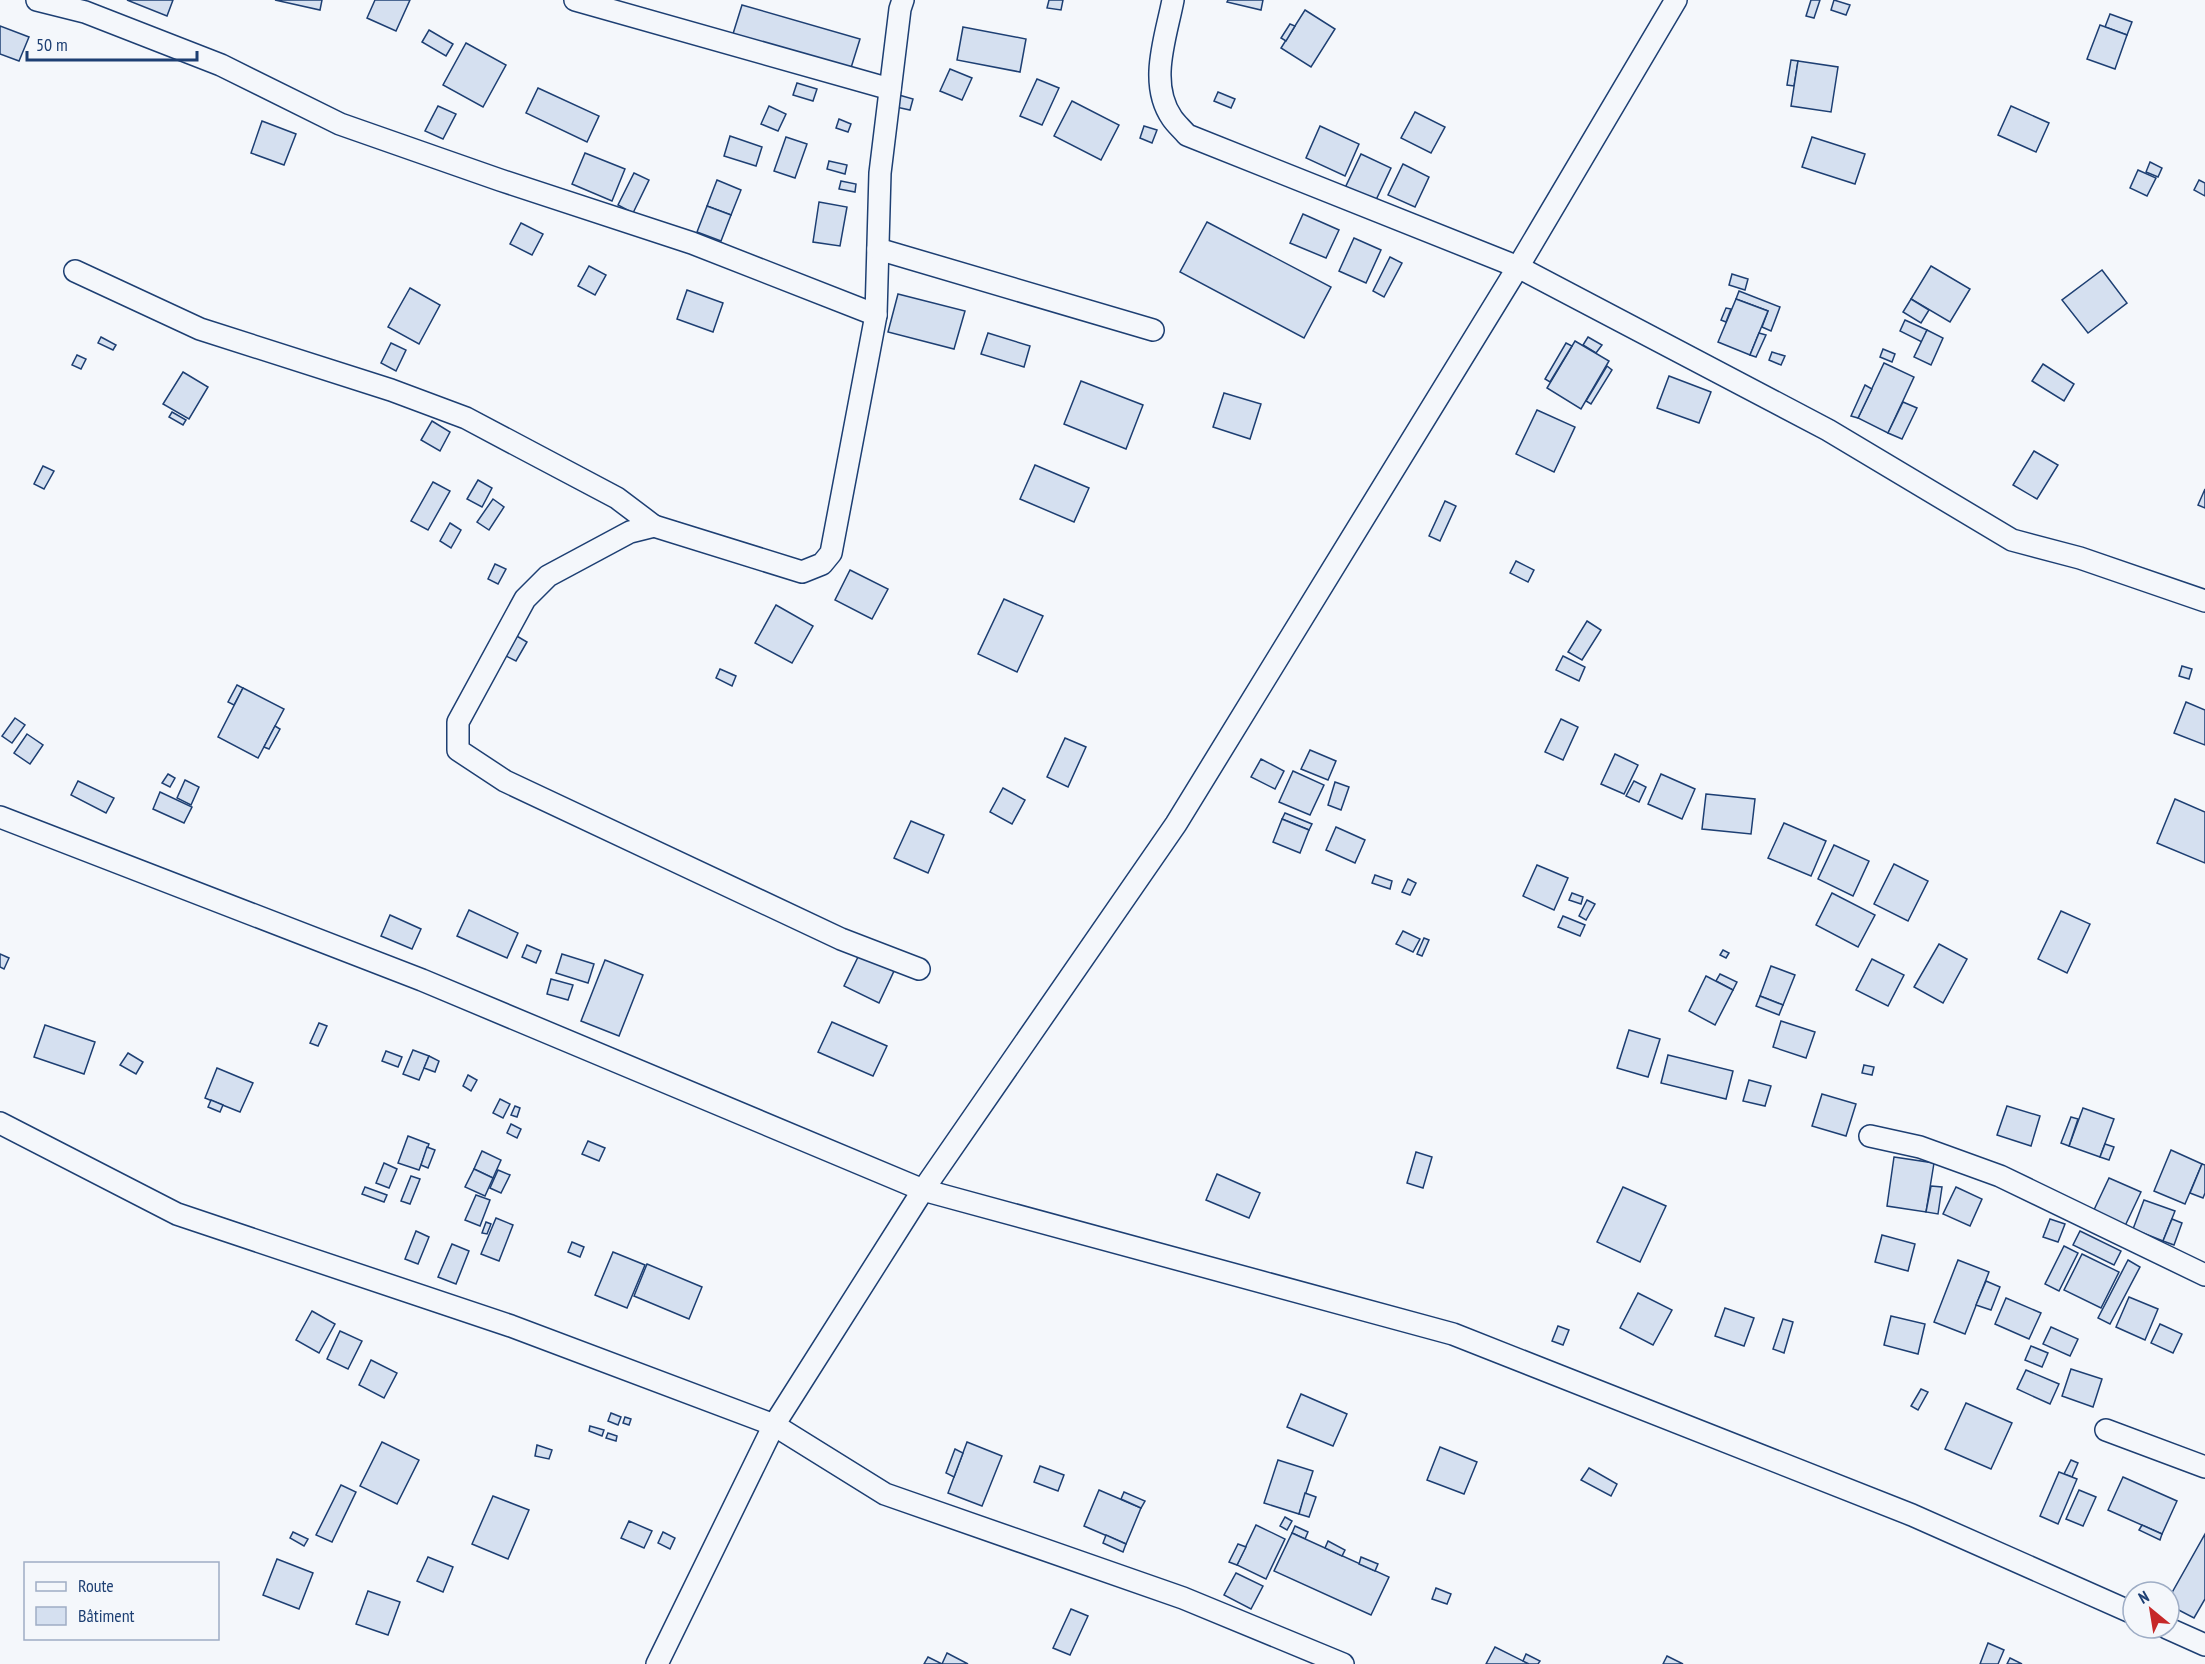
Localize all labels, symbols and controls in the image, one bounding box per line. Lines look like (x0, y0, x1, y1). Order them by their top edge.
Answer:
scale bar (27, 24, 196, 62)
text: 50 m (36, 33, 68, 56)
legend (24, 1562, 219, 1640)
text: Route (78, 1574, 114, 1597)
north arrow (2121, 1580, 2181, 1640)
text: N (2135, 1586, 2152, 1608)
text: Bâtiment (78, 1604, 135, 1627)

